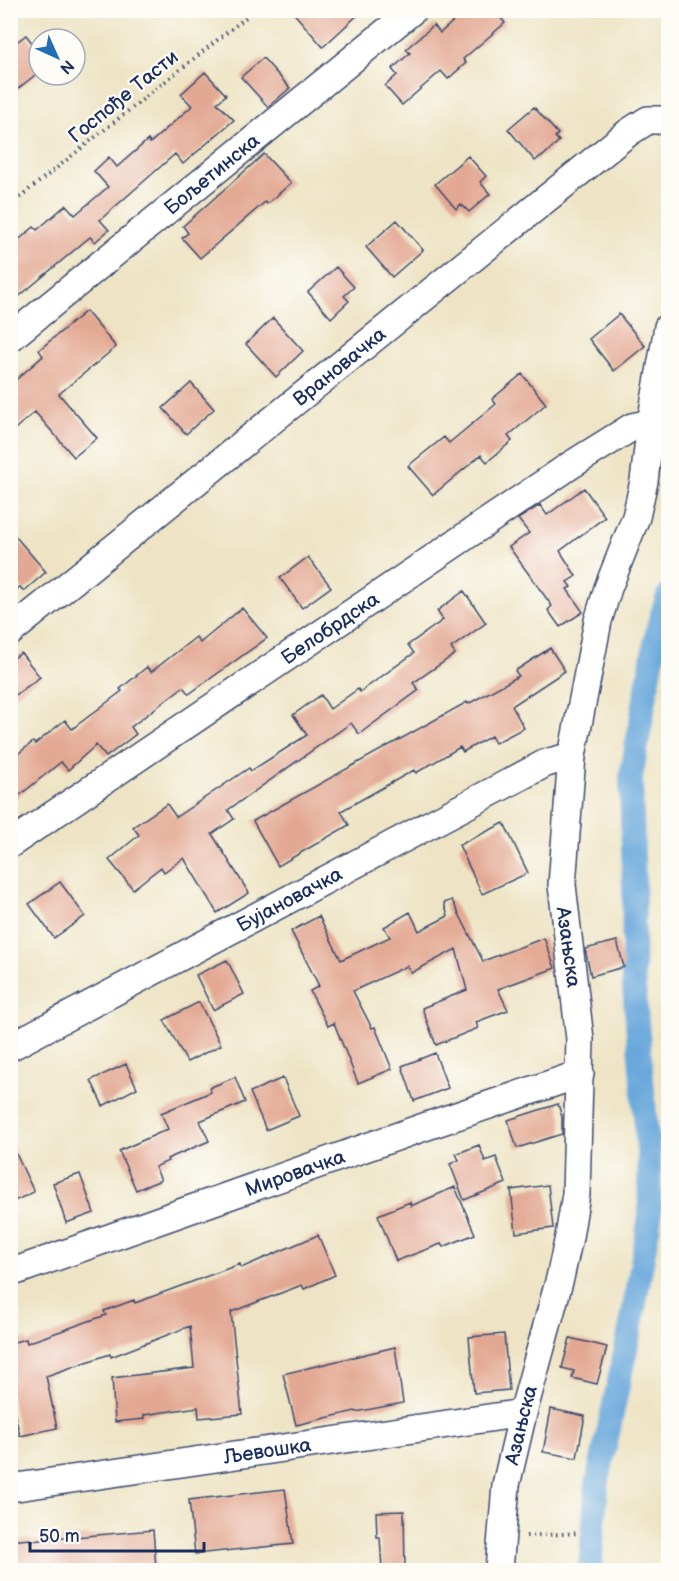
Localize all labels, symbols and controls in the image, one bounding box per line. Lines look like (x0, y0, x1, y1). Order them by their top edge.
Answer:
north arrow (27, 27, 87, 87)
street label: Госпође Тасти (64, 45, 183, 148)
text: N (56, 56, 78, 78)
street label: Бољетинска (160, 129, 265, 220)
street label: Врановачка (288, 322, 391, 412)
street label: Белобрдска (277, 587, 384, 670)
street label: Бујановачка (233, 862, 347, 938)
street label: Азањска (550, 904, 586, 989)
street label: Мировачка (242, 1145, 349, 1202)
street label: Азањска (500, 1383, 543, 1468)
street label: Љевошка (221, 1433, 313, 1470)
scale bar (30, 1515, 204, 1553)
text: 50 m (39, 1526, 80, 1547)

